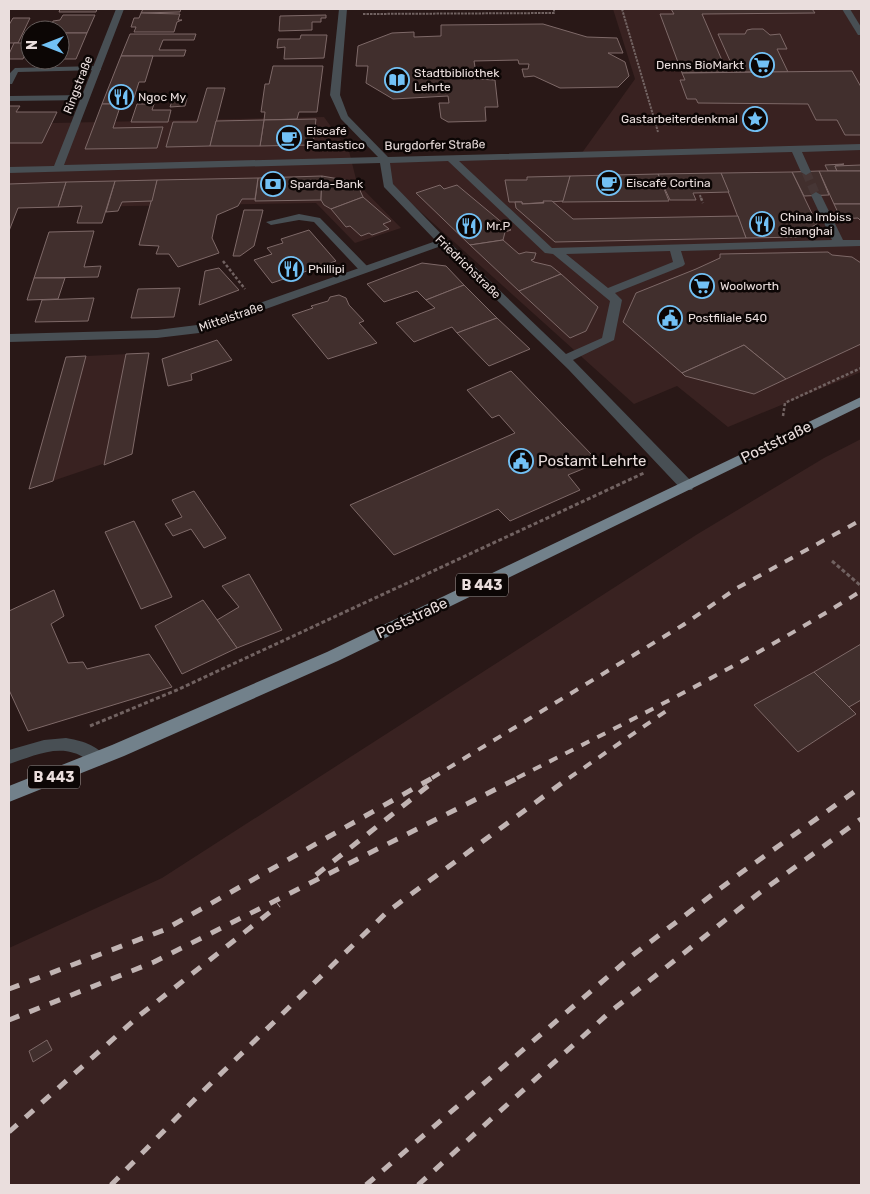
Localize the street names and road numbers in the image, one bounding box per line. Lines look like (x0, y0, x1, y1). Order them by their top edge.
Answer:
street label: Ringstraße (61, 54, 96, 116)
street label: Burgdorfer Straße (384, 137, 486, 153)
street label: Friedrichstraße (432, 232, 504, 302)
street label: Mittelstraße (197, 299, 265, 335)
street label: Poststraße (738, 417, 814, 467)
road number: B 443 (456, 574, 508, 596)
street label: Poststraße (374, 594, 450, 642)
road number: B 443 (28, 766, 80, 789)

